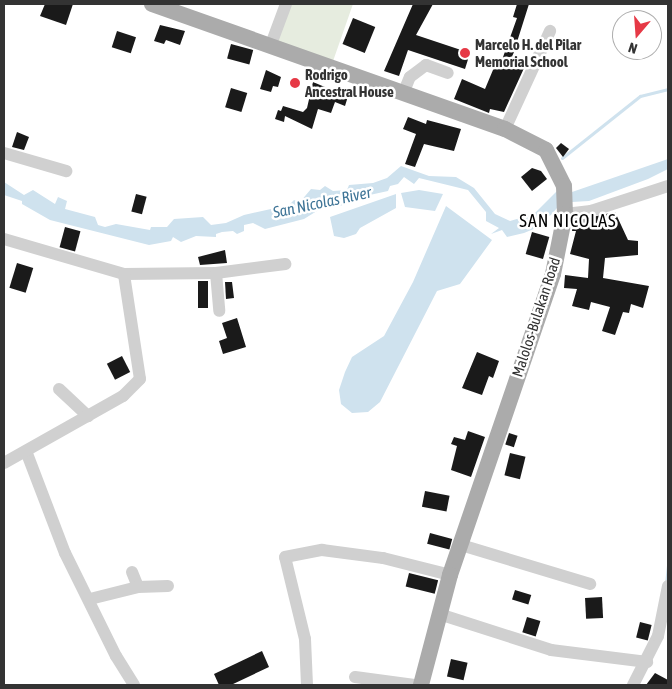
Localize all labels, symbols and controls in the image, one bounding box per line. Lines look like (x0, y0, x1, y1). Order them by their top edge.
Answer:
north arrow (612, 10, 662, 60)
place label: Marcelo H. del Pilar Memorial School (475, 35, 581, 70)
text: N (626, 39, 639, 57)
marker: Marcelo H. del Pilar Memorial School (459, 47, 471, 59)
place label: Rodrigo Ancestral House (305, 65, 394, 100)
marker: Rodrigo Ancestral House (289, 77, 301, 89)
water label: San Nicolas River (271, 182, 373, 222)
district label: SAN NICOLAS (518, 210, 618, 232)
street label: Malolos-Bulakan Road (508, 255, 564, 379)

